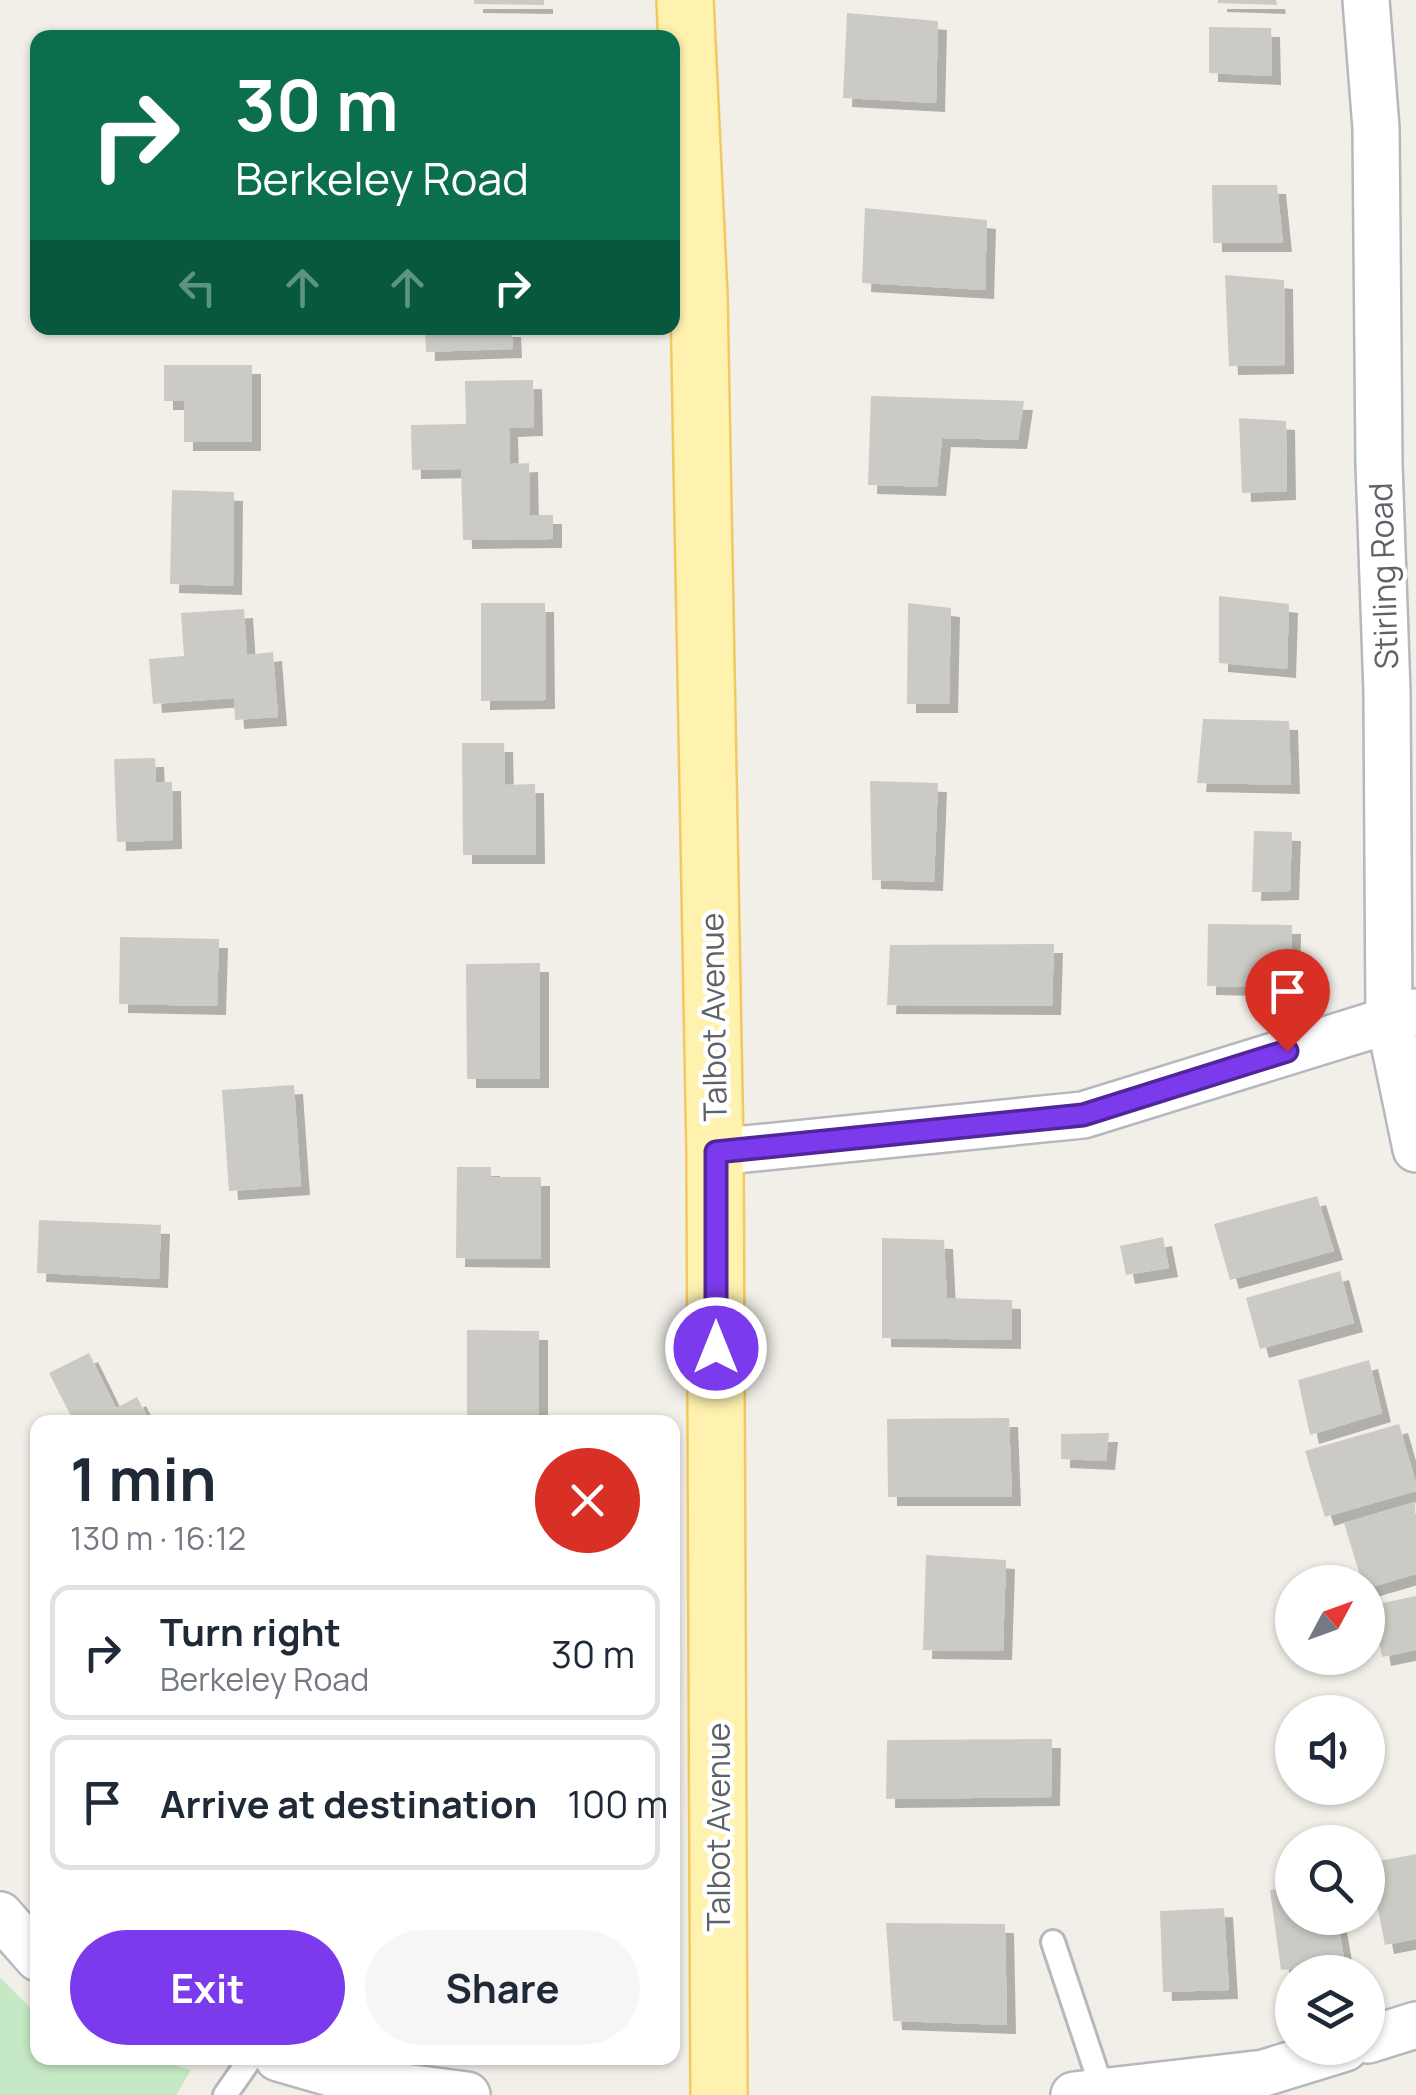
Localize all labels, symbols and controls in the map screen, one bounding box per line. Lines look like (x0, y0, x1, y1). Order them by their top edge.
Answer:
text: 30 m (235, 56, 399, 152)
icon: right (70, 70, 200, 200)
text: Berkeley Road (235, 147, 529, 209)
icon: left (170, 260, 225, 315)
icon: ahead (275, 260, 330, 315)
icon: ahead (380, 260, 435, 315)
icon: right (485, 260, 540, 315)
street label: Stirling Road (1358, 482, 1408, 670)
street label: Talbot Avenue (689, 912, 737, 1122)
pin (1245, 949, 1330, 1052)
icon: arrive (1260, 964, 1315, 1019)
position arrow (664, 1296, 768, 1400)
text: 1 min (70, 1437, 217, 1519)
button: close (535, 1448, 640, 1553)
text: 130 m · 16:12 (70, 1516, 246, 1560)
north arrow (1275, 1565, 1385, 1675)
map controls (1275, 1565, 1385, 2065)
text: Turn right (160, 1605, 341, 1657)
icon: right (75, 1625, 130, 1680)
text: 30 m (551, 1627, 635, 1679)
text: Berkeley Road (160, 1657, 369, 1701)
button: sound (1275, 1695, 1385, 1805)
street label: Talbot Avenue (696, 1723, 740, 1931)
icon: arrive (75, 1775, 130, 1830)
text: Arrive at destination (160, 1777, 537, 1829)
text: 100 m (567, 1777, 668, 1829)
button: search (1275, 1825, 1385, 1935)
button: Exit (70, 1930, 345, 2045)
button: Share (365, 1930, 640, 2045)
button: layers (1275, 1955, 1385, 2065)

